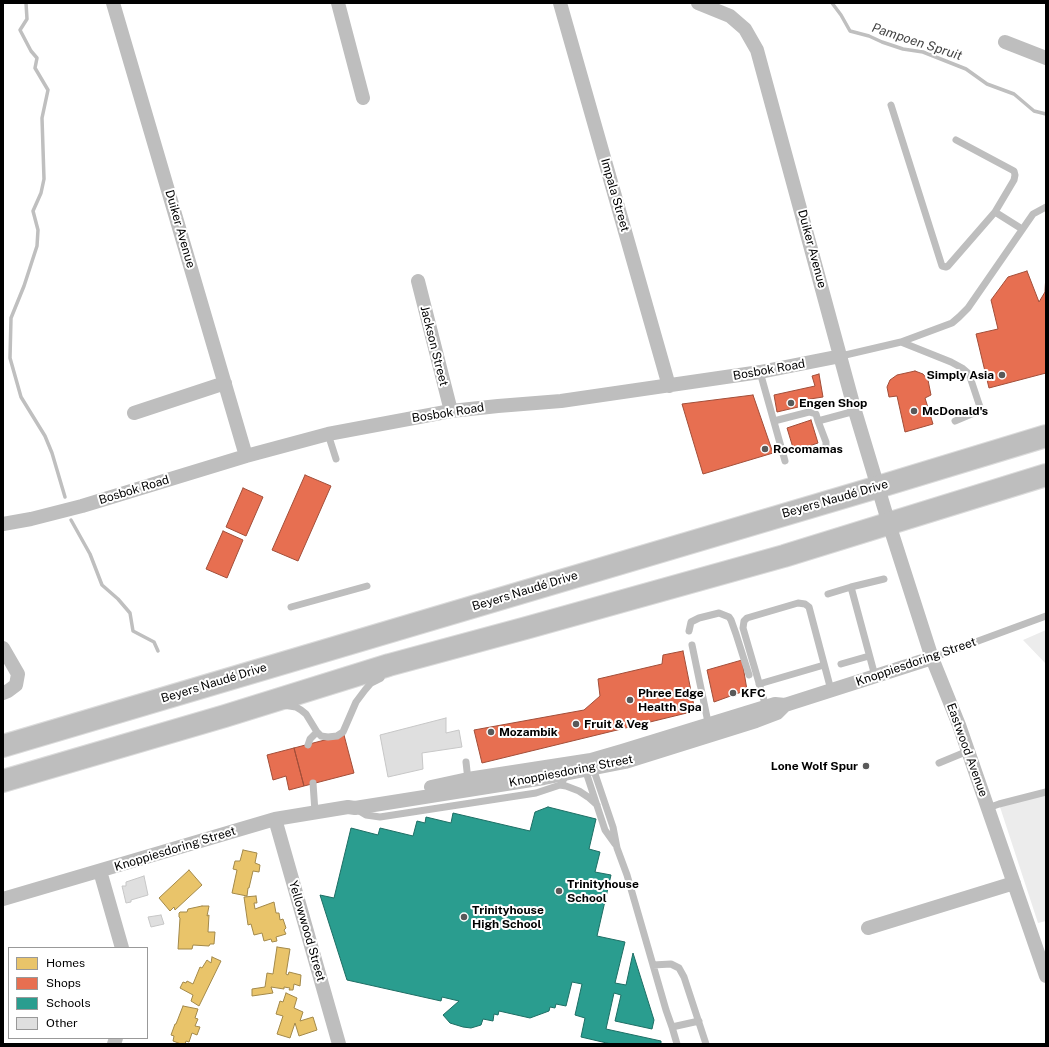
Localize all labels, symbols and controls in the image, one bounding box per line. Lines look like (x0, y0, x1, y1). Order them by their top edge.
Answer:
water label: Pampoen Spruit (870, 20, 964, 64)
street label: Impala Street (598, 157, 632, 233)
street label: Duiker Avenue (162, 188, 198, 270)
street label: Duiker Avenue (795, 208, 829, 290)
street label: Jackson Street (417, 304, 451, 388)
street label: Bosbok Road (732, 357, 806, 383)
place label: Simply Asia (926, 368, 994, 382)
marker: Simply Asia (997, 370, 1007, 380)
place label: Engen Shop (799, 396, 867, 410)
marker: Engen Shop (786, 398, 796, 408)
street label: Bosbok Road (411, 400, 485, 426)
place label: McDonald's (922, 404, 988, 418)
marker: McDonald's (909, 406, 919, 416)
place label: Rocomamas (773, 442, 843, 456)
marker: Rocomamas (760, 444, 770, 454)
street label: Bosbok Road (97, 472, 171, 508)
street label: Beyers Naudé Drive (780, 477, 890, 521)
street label: Beyers Naudé Drive (470, 568, 580, 614)
street label: Knoppiesdoring Street (854, 635, 978, 689)
street label: Beyers Naudé Drive (159, 660, 269, 706)
place label: Phree Edge Health Spa (638, 686, 704, 714)
place label: KFC (741, 686, 766, 700)
marker: KFC (728, 688, 738, 698)
marker: Phree Edge Health Spa (625, 695, 635, 705)
street label: Eastwood Avenue (943, 701, 991, 799)
place label: Fruit & Veg (584, 717, 649, 731)
marker: Fruit & Veg (571, 719, 581, 729)
place label: Mozambik (499, 725, 558, 739)
marker: Mozambik (486, 727, 496, 737)
street label: Knoppiesdoring Street (508, 752, 634, 790)
place label: Lone Wolf Spur (771, 759, 858, 773)
marker: Lone Wolf Spur (861, 761, 871, 771)
street label: Knoppiesdoring Street (113, 824, 237, 874)
place label: Trinityhouse School (567, 877, 639, 905)
street label: Yellowwood Street (286, 879, 328, 983)
marker: Trinityhouse School (554, 886, 564, 896)
place label: Trinityhouse High School (472, 903, 544, 931)
marker: Trinityhouse High School (459, 912, 469, 922)
legend (8, 947, 148, 1039)
text: Homes (46, 956, 85, 970)
text: Shops (46, 976, 81, 990)
text: Schools (46, 996, 91, 1010)
text: Other (46, 1016, 78, 1030)

